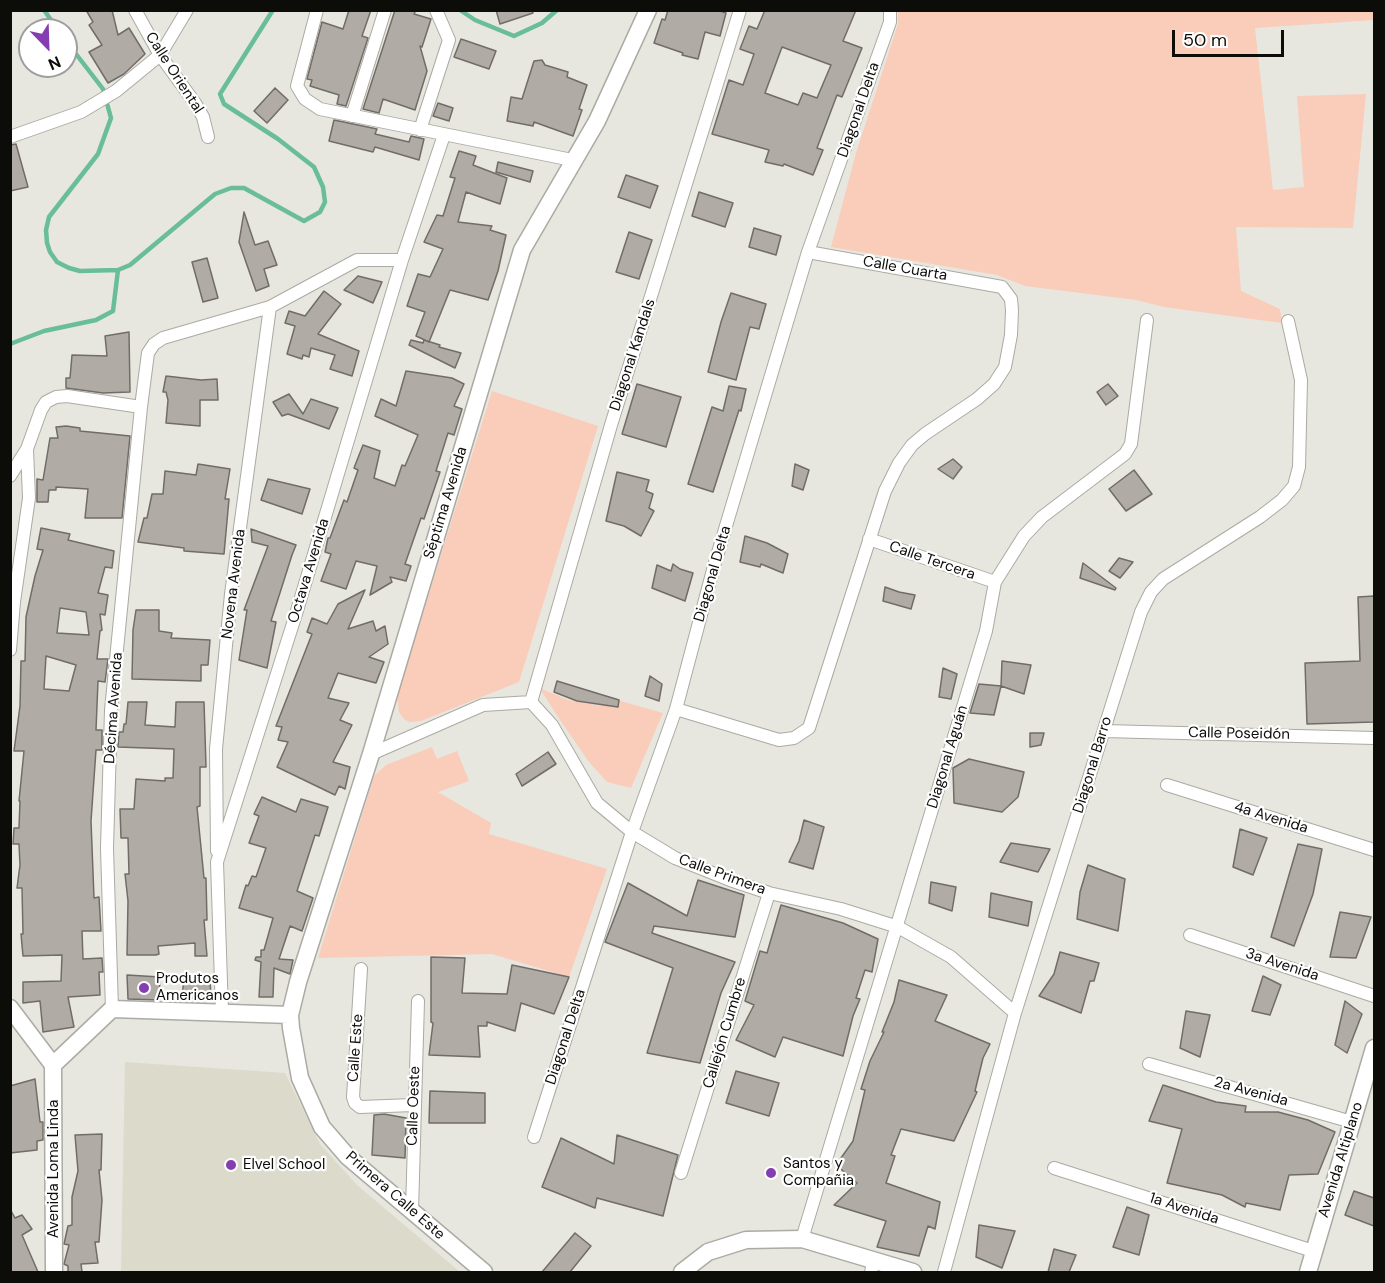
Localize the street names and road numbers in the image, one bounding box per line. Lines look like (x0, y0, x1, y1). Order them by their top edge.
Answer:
street label: Calle Oriental (141, 29, 207, 117)
street label: Diagonal Delta (834, 60, 884, 160)
street label: Calle Cuarta (861, 253, 949, 285)
street label: Diagonal Kandals (606, 297, 660, 413)
street label: Séptima Avenida (420, 445, 472, 561)
street label: Octava Avenida (285, 517, 333, 625)
street label: Diagonal Delta (691, 524, 735, 624)
street label: Novena Avenida (218, 528, 250, 640)
street label: Calle Tercera (887, 538, 977, 584)
street label: Décima Avenida (101, 652, 127, 764)
street label: Diagonal Aguán (924, 703, 972, 811)
street label: Diagonal Barro (1070, 715, 1116, 815)
street label: Calle Poseidón (1188, 724, 1290, 744)
street label: 4a Avenida (1232, 798, 1310, 838)
street label: Calle Primera (676, 851, 768, 899)
street label: 3a Avenida (1243, 945, 1321, 985)
street label: Callejón Cumbre (700, 975, 750, 1091)
street label: Diagonal Delta (542, 987, 590, 1087)
street label: Calle Este (345, 1013, 367, 1083)
street label: Calle Oeste (404, 1066, 424, 1146)
street label: 2a Avenida (1212, 1073, 1290, 1111)
street label: Avenida Loma Linda (45, 1100, 63, 1238)
street label: Avenida Altiplano (1315, 1100, 1367, 1220)
street label: Primera Calle Este (342, 1148, 448, 1244)
street label: 1a Avenida (1147, 1189, 1221, 1229)

